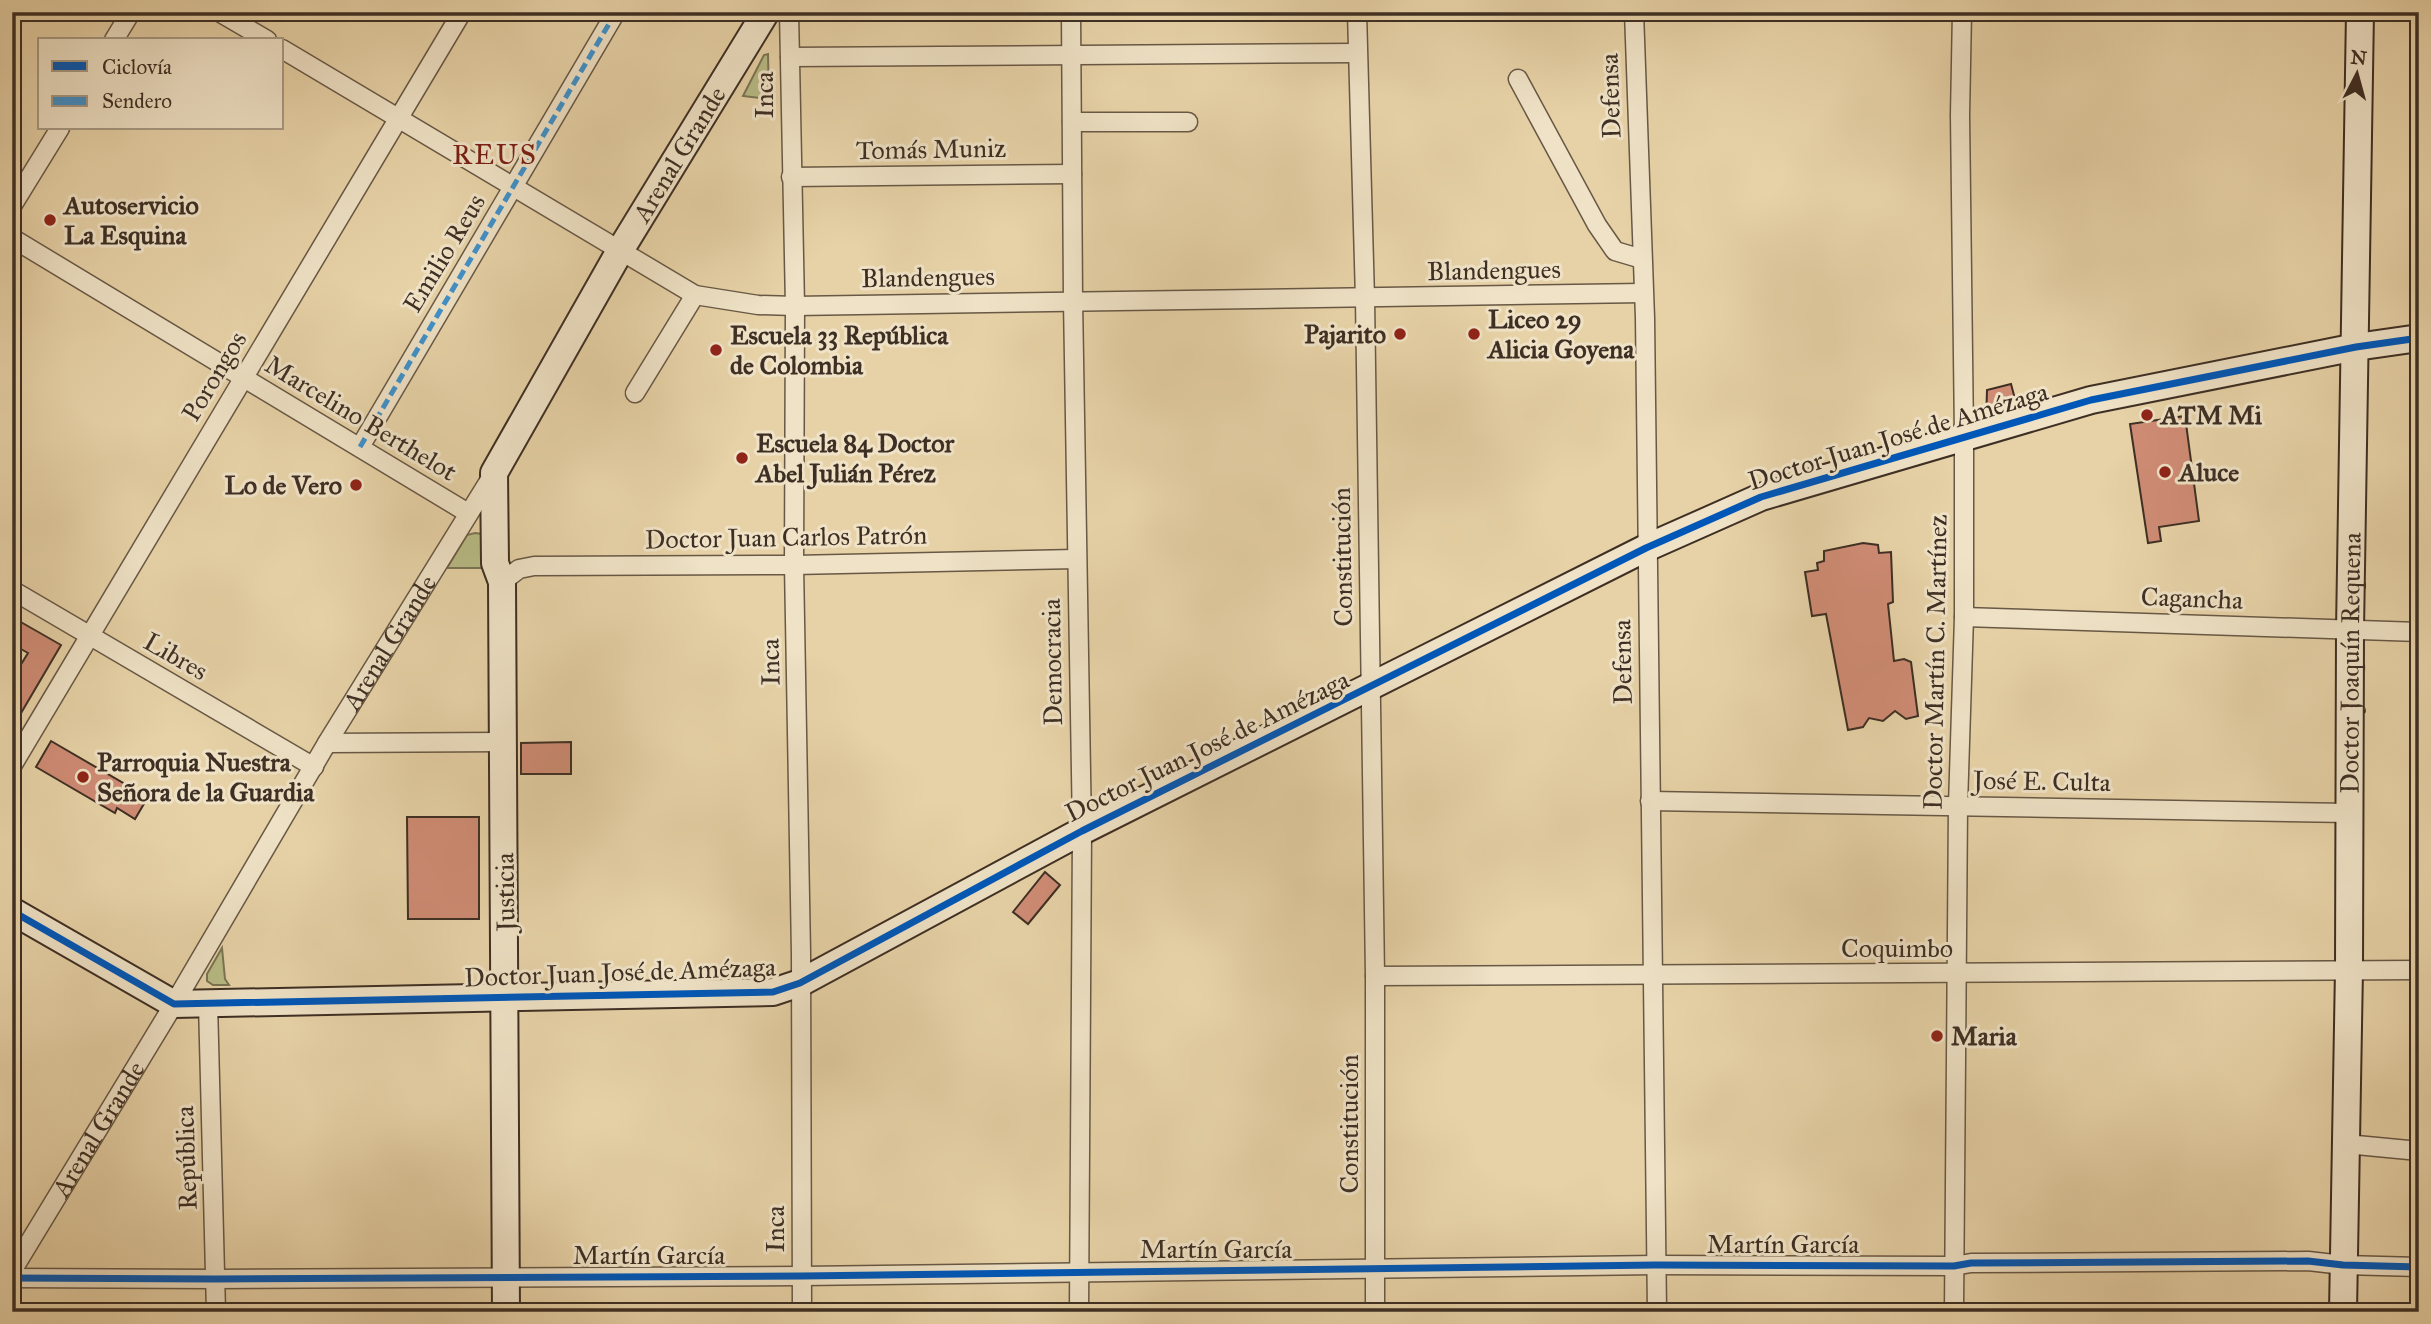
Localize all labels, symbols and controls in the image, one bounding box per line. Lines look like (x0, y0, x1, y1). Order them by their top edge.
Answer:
legend (38, 38, 284, 130)
north arrow (2322, 38, 2392, 108)
text: N (2350, 45, 2368, 70)
street label: Defensa (1593, 53, 1627, 139)
text: Ciclovía (102, 54, 172, 80)
street label: Inca (748, 71, 780, 119)
street label: Arenal Grande (625, 80, 733, 229)
text: Sendero (102, 88, 172, 114)
street label: Tomás Muniz (856, 132, 1006, 166)
district label: REUS (452, 137, 538, 172)
street label: Emilio Reus (396, 188, 492, 318)
place label: Autoservicio La Esquina (62, 189, 199, 251)
marker: Autoservicio La Esquina (42, 212, 58, 228)
street label: Blandengues (1427, 253, 1561, 287)
street label: Blandengues (861, 260, 995, 294)
place label: Liceo 29 Alicia Goyena (1486, 303, 1635, 365)
place label: Pajarito (1304, 318, 1386, 350)
place label: Escuela 33 República de Colombia (730, 319, 949, 381)
street label: Porongos (175, 325, 253, 427)
marker: Pajarito (1392, 326, 1408, 342)
marker: Liceo 29 Alicia Goyena (1466, 326, 1482, 342)
marker: Escuela 33 República de Colombia (708, 342, 724, 358)
street label: Marcelino Berthelot (259, 348, 463, 488)
street label: Doctor Juan José de Amézaga (1744, 375, 2052, 497)
place label: ATM Mi (2159, 399, 2263, 431)
marker: ATM Mi (2139, 407, 2155, 423)
place label: Escuela 84 Doctor Abel Julián Pérez (754, 427, 955, 490)
marker: Escuela 84 Doctor Abel Julián Pérez (734, 450, 750, 466)
place label: Aluce (2177, 456, 2239, 488)
marker: Aluce (2157, 464, 2173, 480)
place label: Lo de Vero (224, 469, 342, 501)
marker: Lo de Vero (348, 477, 364, 493)
street label: Constitución (1325, 487, 1359, 627)
street label: Doctor Martín C. Martínez (1916, 514, 1954, 810)
street label: Doctor Juan Carlos Patrón (645, 519, 927, 555)
street label: Doctor Joaquín Requena (2334, 532, 2368, 794)
street label: Arenal Grande (335, 569, 443, 717)
street label: Cagancha (2140, 580, 2244, 616)
street label: Democracia (1035, 598, 1069, 726)
street label: Defensa (1605, 619, 1639, 705)
street label: Libres (138, 625, 214, 687)
street label: Inca (754, 638, 786, 686)
street label: Doctor Juan José de Amézaga (1060, 663, 1354, 829)
place label: Parroquia Nuestra Señora de la Guardia (97, 746, 315, 808)
street label: José E. Culta (1970, 764, 2111, 798)
marker: Parroquia Nuestra Señora de la Guardia (75, 769, 91, 785)
street label: Justicia (488, 852, 522, 935)
street label: Coquimbo (1841, 932, 1953, 964)
street label: Doctor Juan José de Amézaga (464, 951, 776, 993)
place label: Maria (1951, 1020, 2018, 1052)
marker: Maria (1929, 1028, 1945, 1044)
street label: Constitución (1333, 1054, 1365, 1194)
street label: Arenal Grande (44, 1055, 152, 1204)
street label: República (168, 1105, 204, 1211)
street label: Inca (759, 1205, 791, 1253)
street label: Martín García (1707, 1228, 1859, 1260)
street label: Martín García (1140, 1233, 1292, 1265)
street label: Martín García (573, 1239, 725, 1271)

